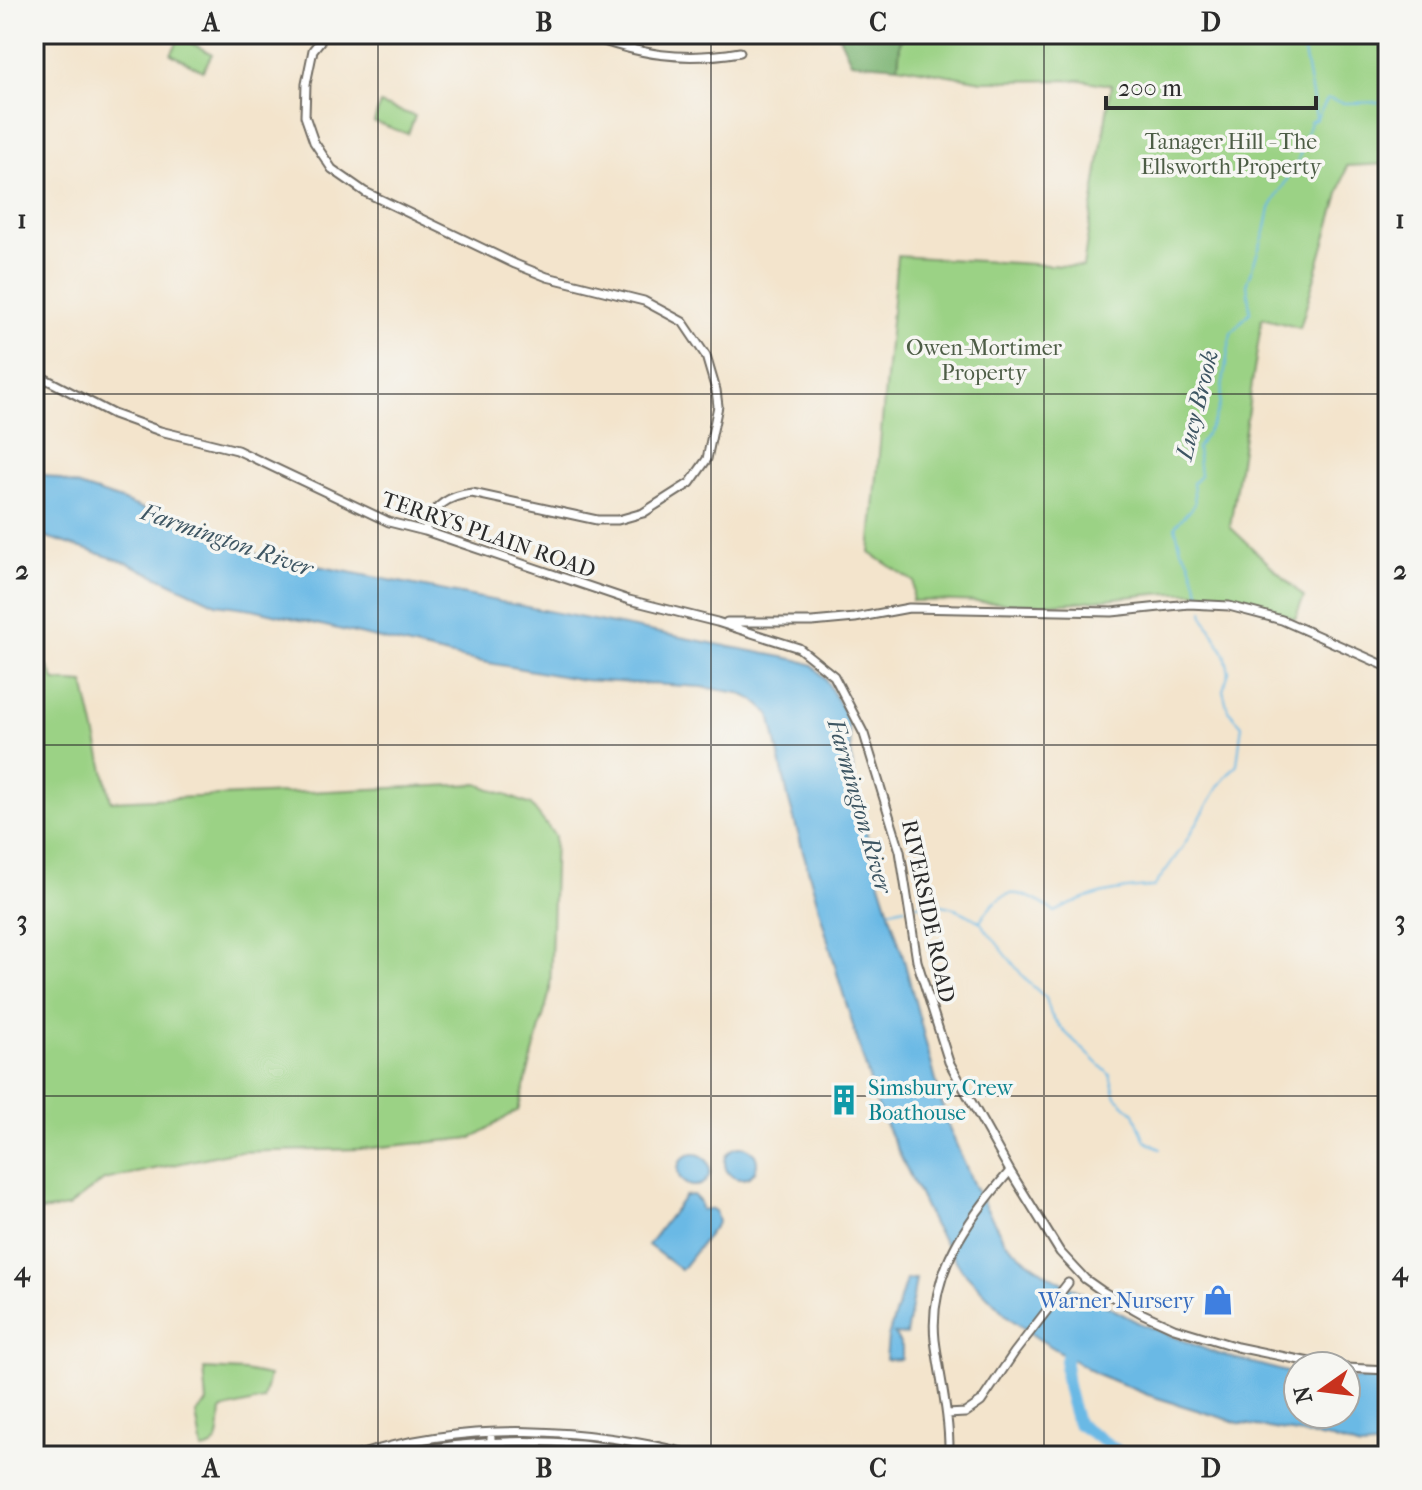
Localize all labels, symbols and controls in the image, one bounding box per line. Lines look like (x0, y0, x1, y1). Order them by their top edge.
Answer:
text: A (201, 7, 221, 38)
text: B (536, 7, 553, 38)
text: C (869, 7, 887, 38)
text: D (1201, 7, 1221, 38)
scale bar (1106, 60, 1316, 110)
text: 200 m (1118, 74, 1182, 102)
park label: Tanager Hill - The Ellsworth Property (1141, 129, 1323, 180)
text: 1 (17, 204, 27, 235)
text: 1 (1395, 204, 1405, 235)
park label: Owen-Mortimer Property (906, 335, 1063, 386)
water label: Lucy Brook (1169, 347, 1224, 465)
street label: TERRYS PLAIN ROAD (378, 486, 599, 584)
water label: Farmington River (137, 497, 319, 583)
text: 2 (15, 555, 29, 586)
text: 2 (1393, 555, 1407, 586)
water label: Farmington River (822, 715, 899, 898)
street label: RIVERSIDE ROAD (896, 817, 960, 1005)
text: 3 (17, 905, 27, 936)
text: 3 (1395, 905, 1405, 936)
place label: Simsbury Crew Boathouse (868, 1075, 1013, 1126)
building icon: Simsbury Crew Boathouse (827, 1083, 861, 1117)
text: 4 (13, 1256, 31, 1288)
text: 4 (1391, 1256, 1409, 1288)
shop icon: Warner Nursery (1201, 1283, 1235, 1317)
place label: Warner Nursery (1038, 1288, 1195, 1314)
north arrow (1282, 1350, 1362, 1430)
text: N (1289, 1383, 1318, 1406)
text: A (201, 1453, 221, 1484)
text: B (536, 1453, 553, 1484)
text: C (869, 1453, 887, 1484)
text: D (1201, 1453, 1221, 1484)

